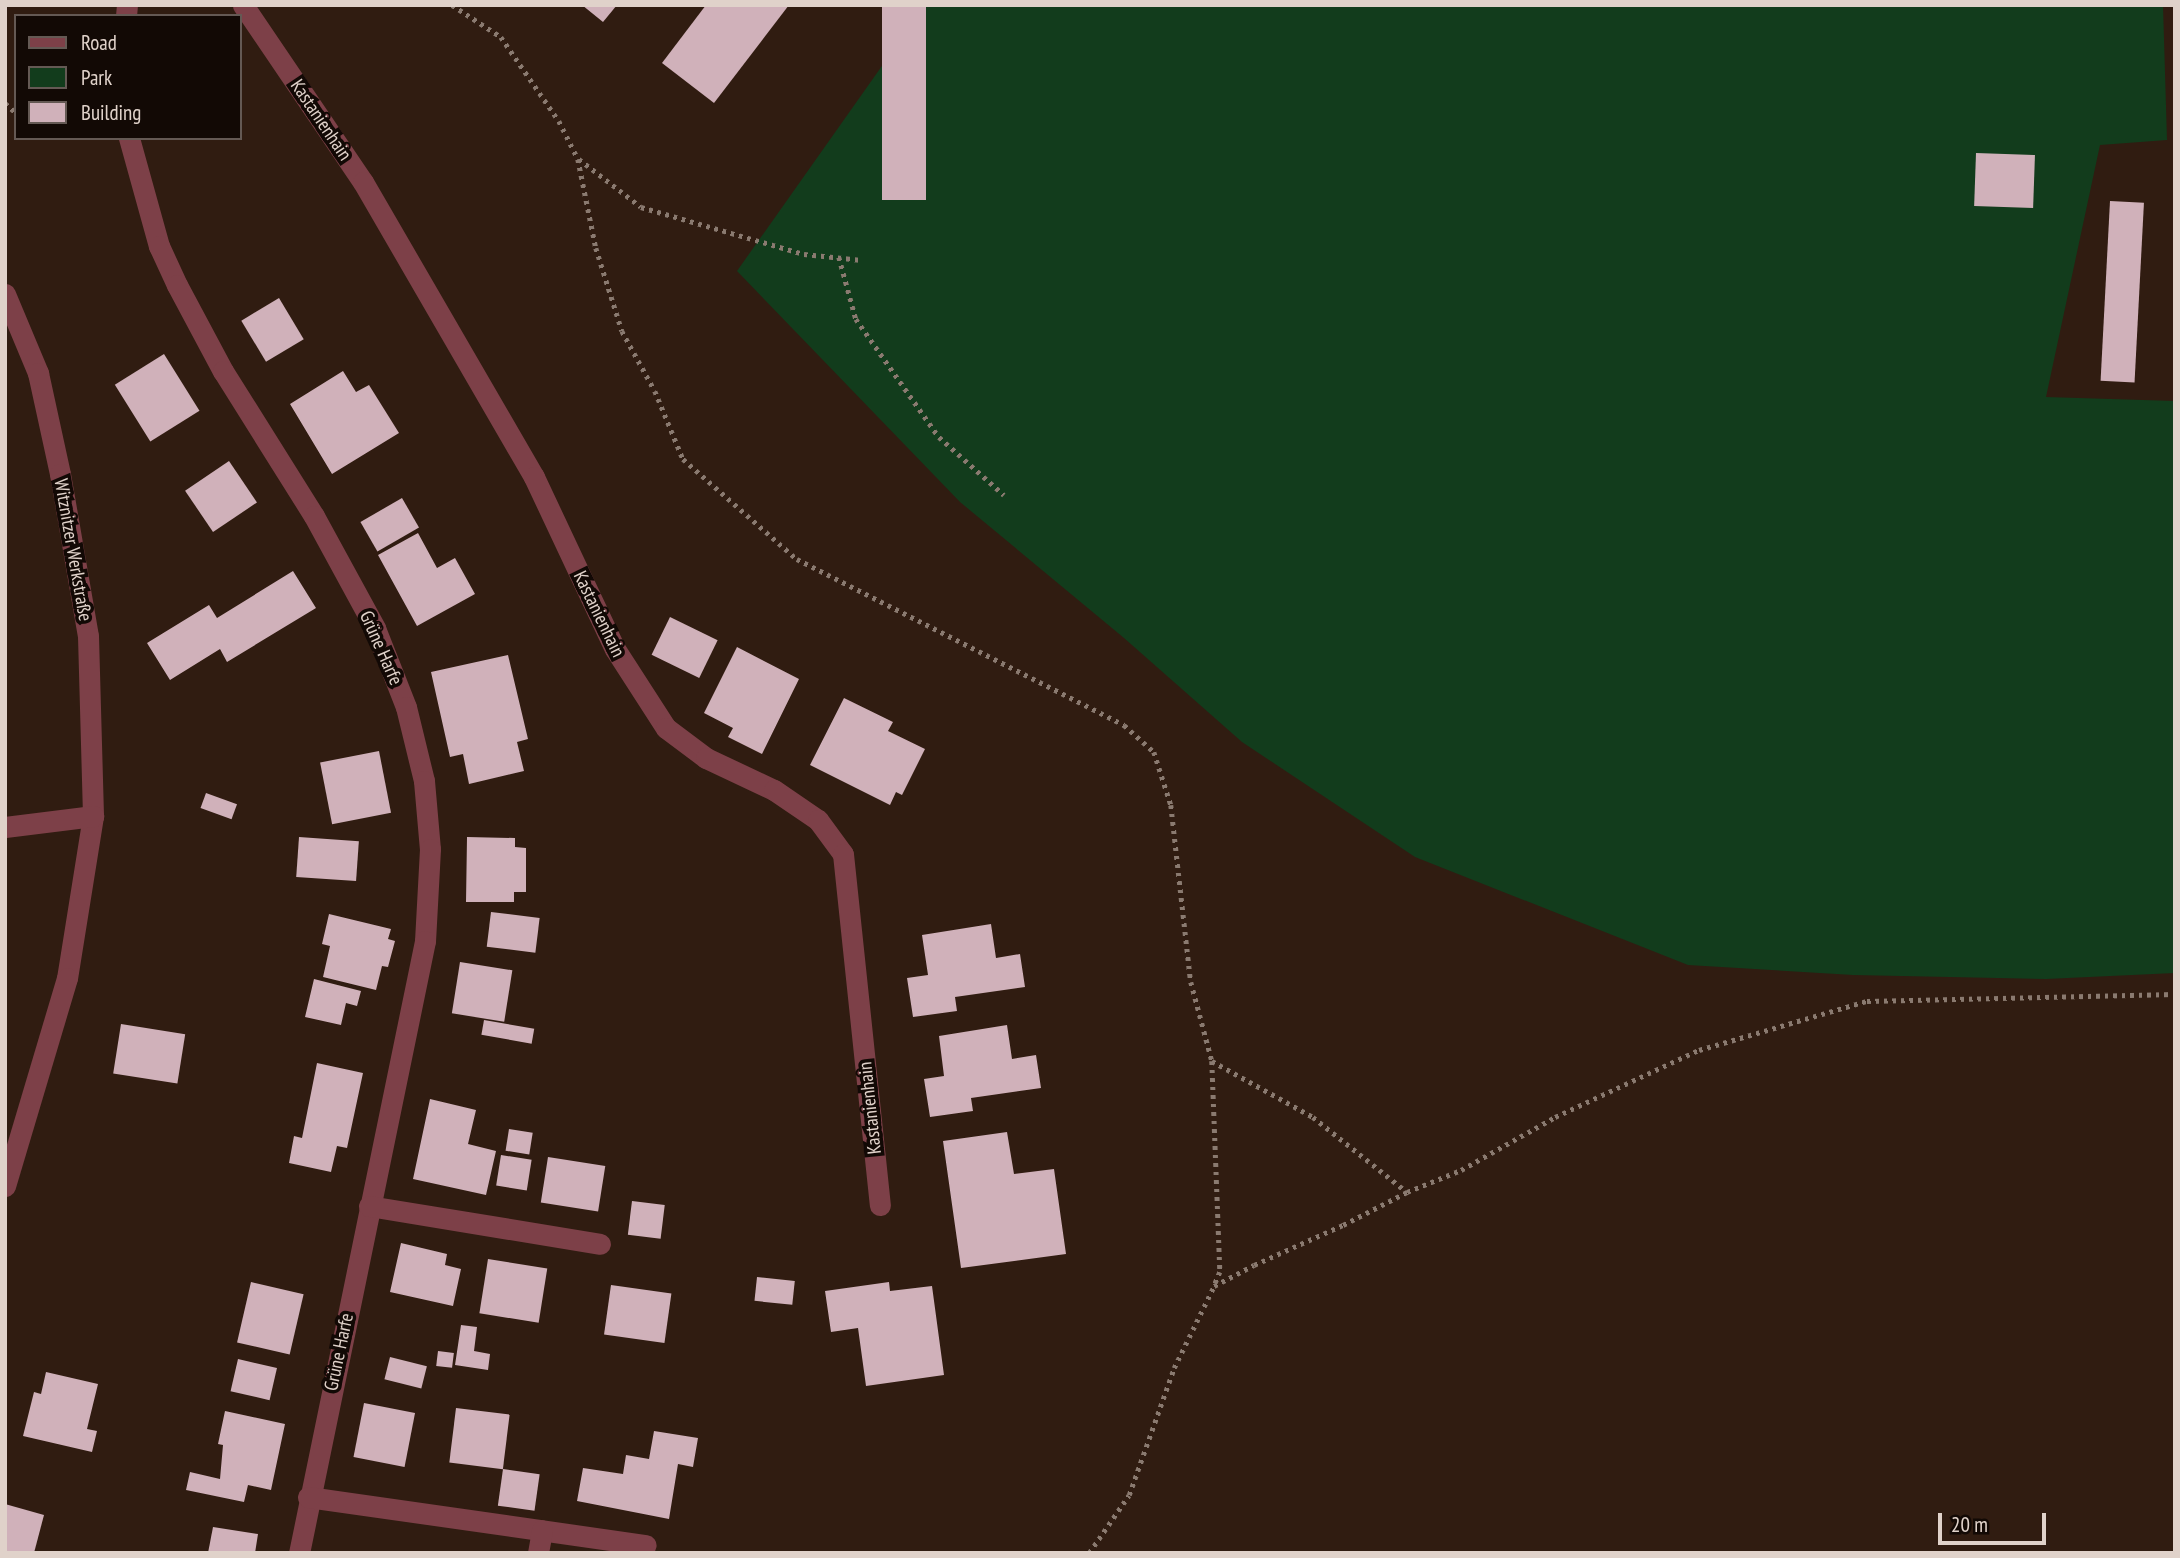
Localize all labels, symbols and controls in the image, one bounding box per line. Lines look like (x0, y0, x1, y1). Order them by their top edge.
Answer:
legend (14, 14, 242, 140)
text: Road (81, 29, 117, 56)
text: Park (81, 64, 112, 91)
street label: Kastanienhain (286, 75, 356, 165)
text: Building (81, 99, 141, 126)
street label: Witznitzer Werkstraße (49, 477, 97, 623)
street label: Kastanienhain (568, 567, 630, 661)
street label: Grüne Harfe (355, 607, 407, 689)
street label: Kastanienhain (854, 1061, 886, 1155)
street label: Grüne Harfe (320, 1311, 358, 1393)
scale bar (1942, 1498, 2050, 1542)
text: 20 m (1951, 1511, 1988, 1538)

